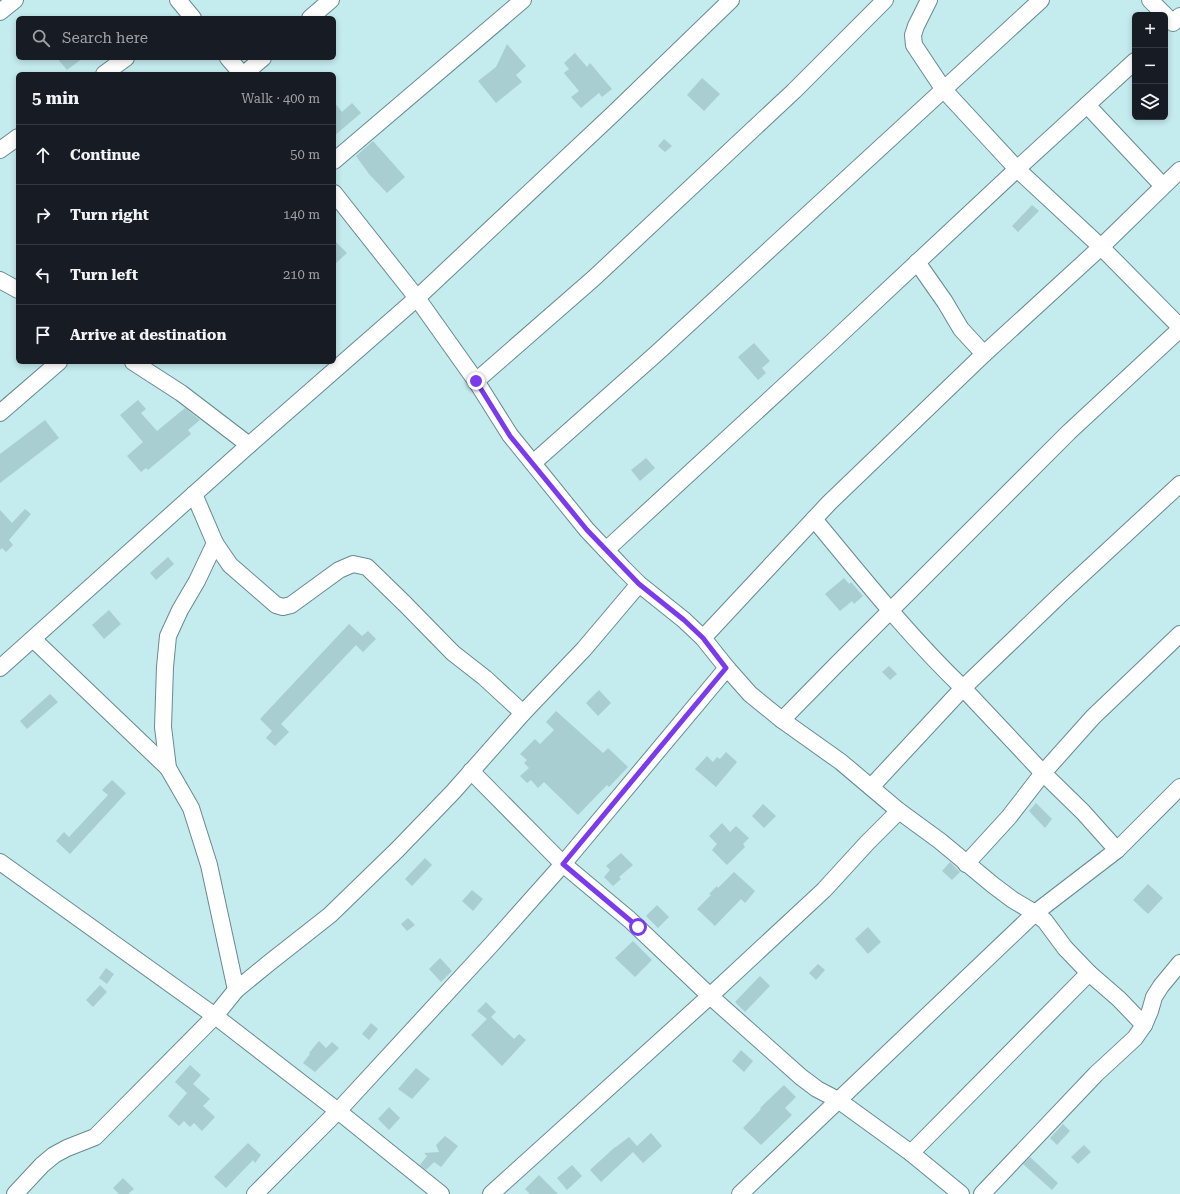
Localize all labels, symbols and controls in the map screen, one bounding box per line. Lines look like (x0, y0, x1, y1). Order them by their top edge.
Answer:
map controls (1132, 12, 1168, 120)
button: + (1132, 12, 1168, 48)
search box (16, 16, 336, 60)
icon: search (30, 27, 52, 49)
text: Search here (62, 29, 148, 47)
button: − (1132, 48, 1168, 84)
button: layers (1132, 84, 1168, 120)
text: 5 min (32, 88, 79, 108)
text: Walk · 400 m (241, 91, 320, 106)
icon: ahead (32, 144, 54, 166)
text: Continue (70, 146, 140, 164)
text: 50 m (290, 147, 320, 162)
icon: right (32, 204, 54, 226)
text: Turn right (70, 206, 149, 224)
text: 140 m (283, 207, 320, 222)
icon: left (32, 264, 54, 286)
text: Turn left (70, 266, 138, 284)
text: 210 m (283, 267, 320, 282)
icon: arrive (32, 324, 54, 346)
text: Arrive at destination (70, 326, 226, 344)
route end (467, 372, 485, 390)
route start (629, 918, 647, 936)

